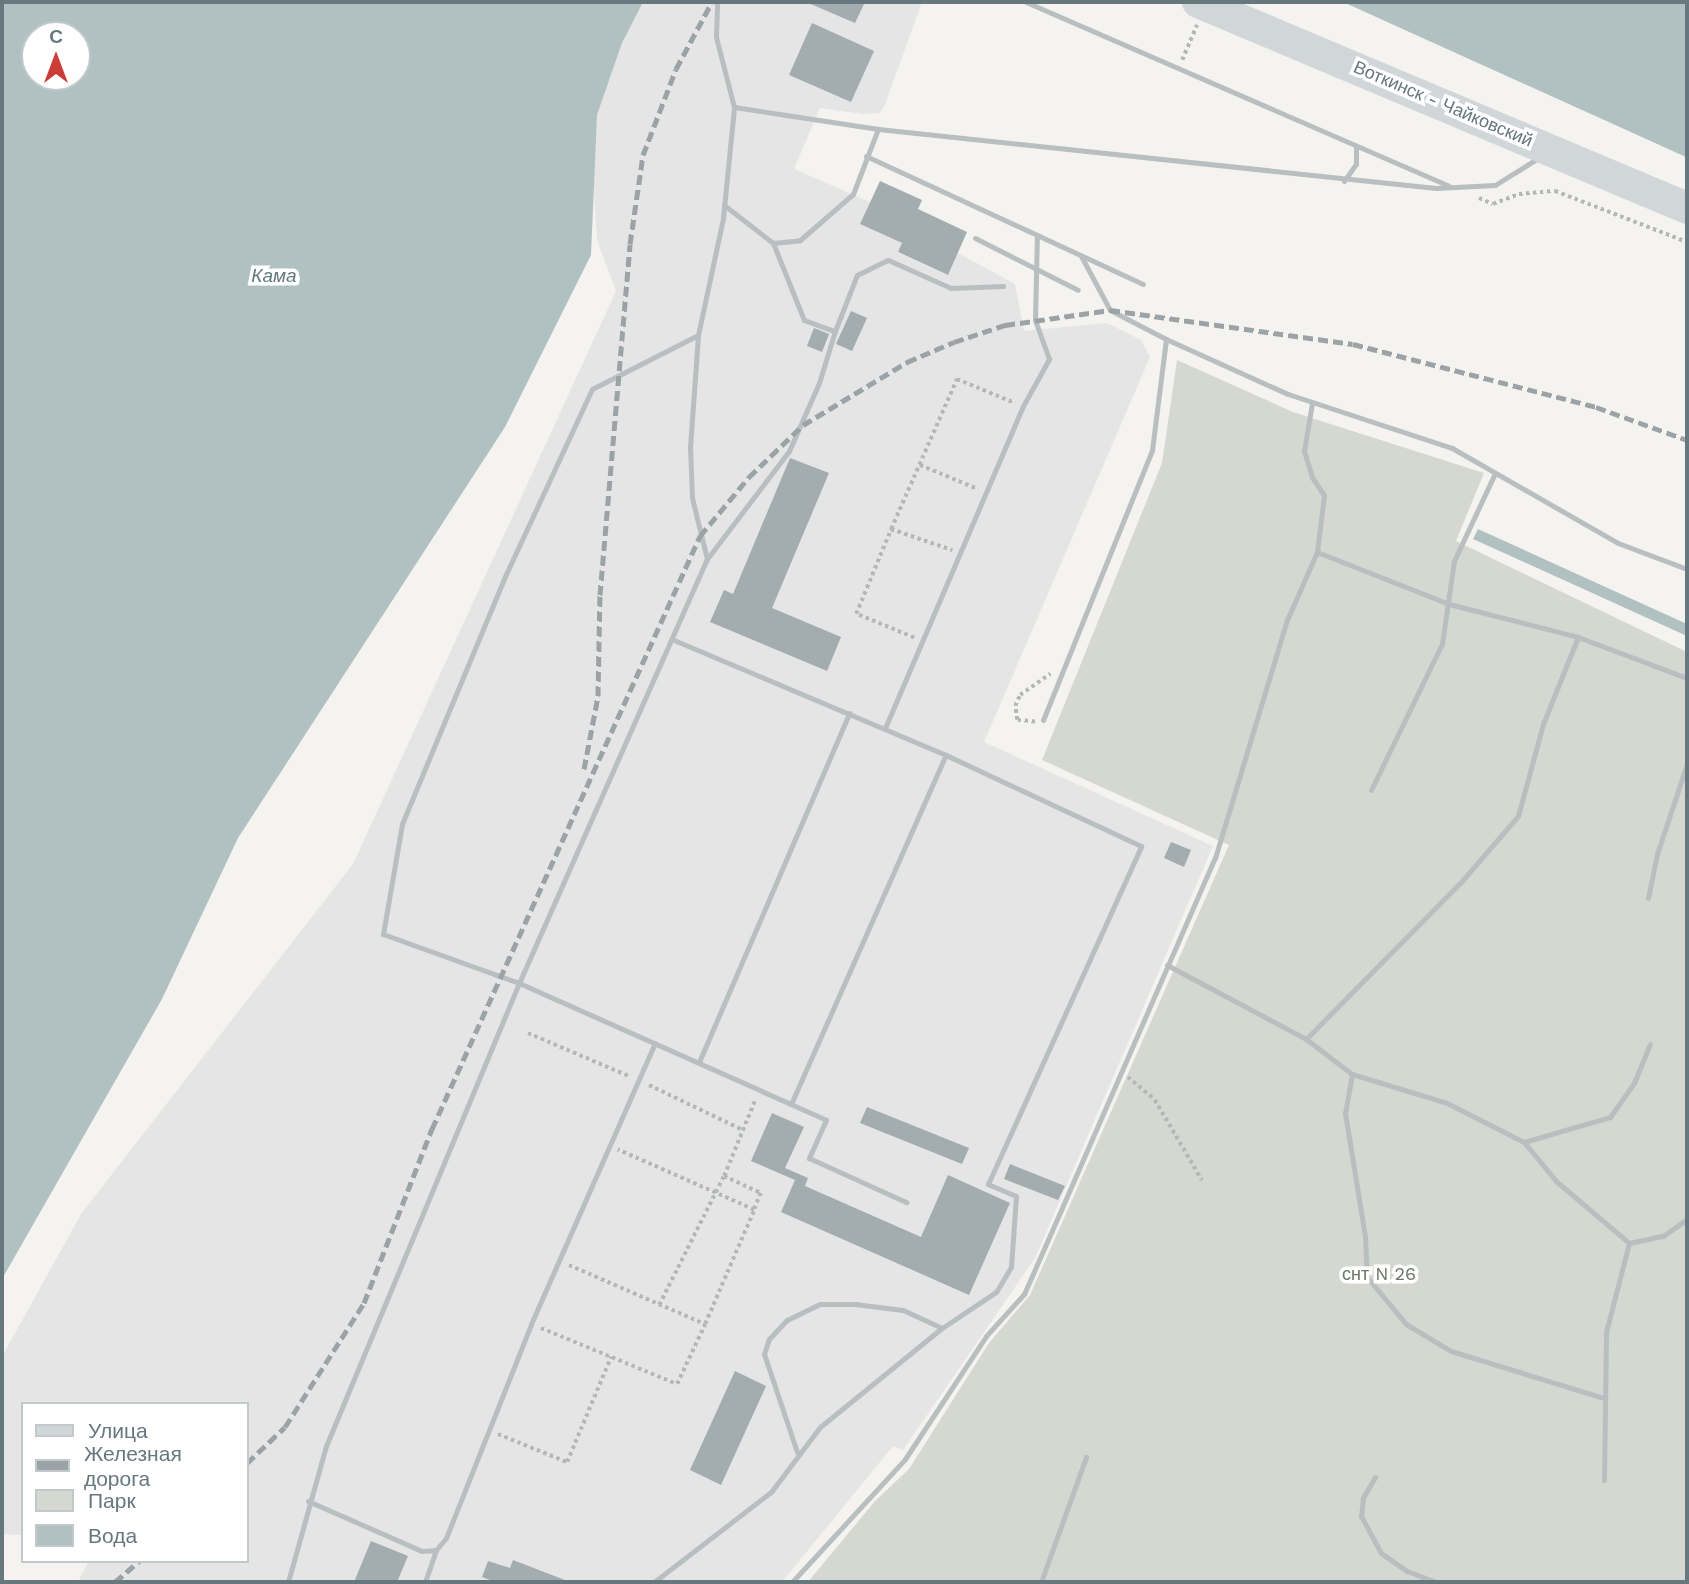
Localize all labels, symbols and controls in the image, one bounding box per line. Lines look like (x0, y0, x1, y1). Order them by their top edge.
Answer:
north arrow (21, 21, 91, 91)
text: С (49, 25, 63, 48)
street label: Воткинск - Чайковский (1350, 56, 1536, 152)
water label: Кама (251, 265, 297, 287)
park label: снт N 26 (1342, 1263, 1416, 1285)
legend (21, 1402, 248, 1563)
text: Улица (88, 1418, 148, 1443)
text: Железная дорога (84, 1441, 182, 1491)
text: Парк (88, 1488, 136, 1513)
text: Вода (88, 1523, 137, 1548)

